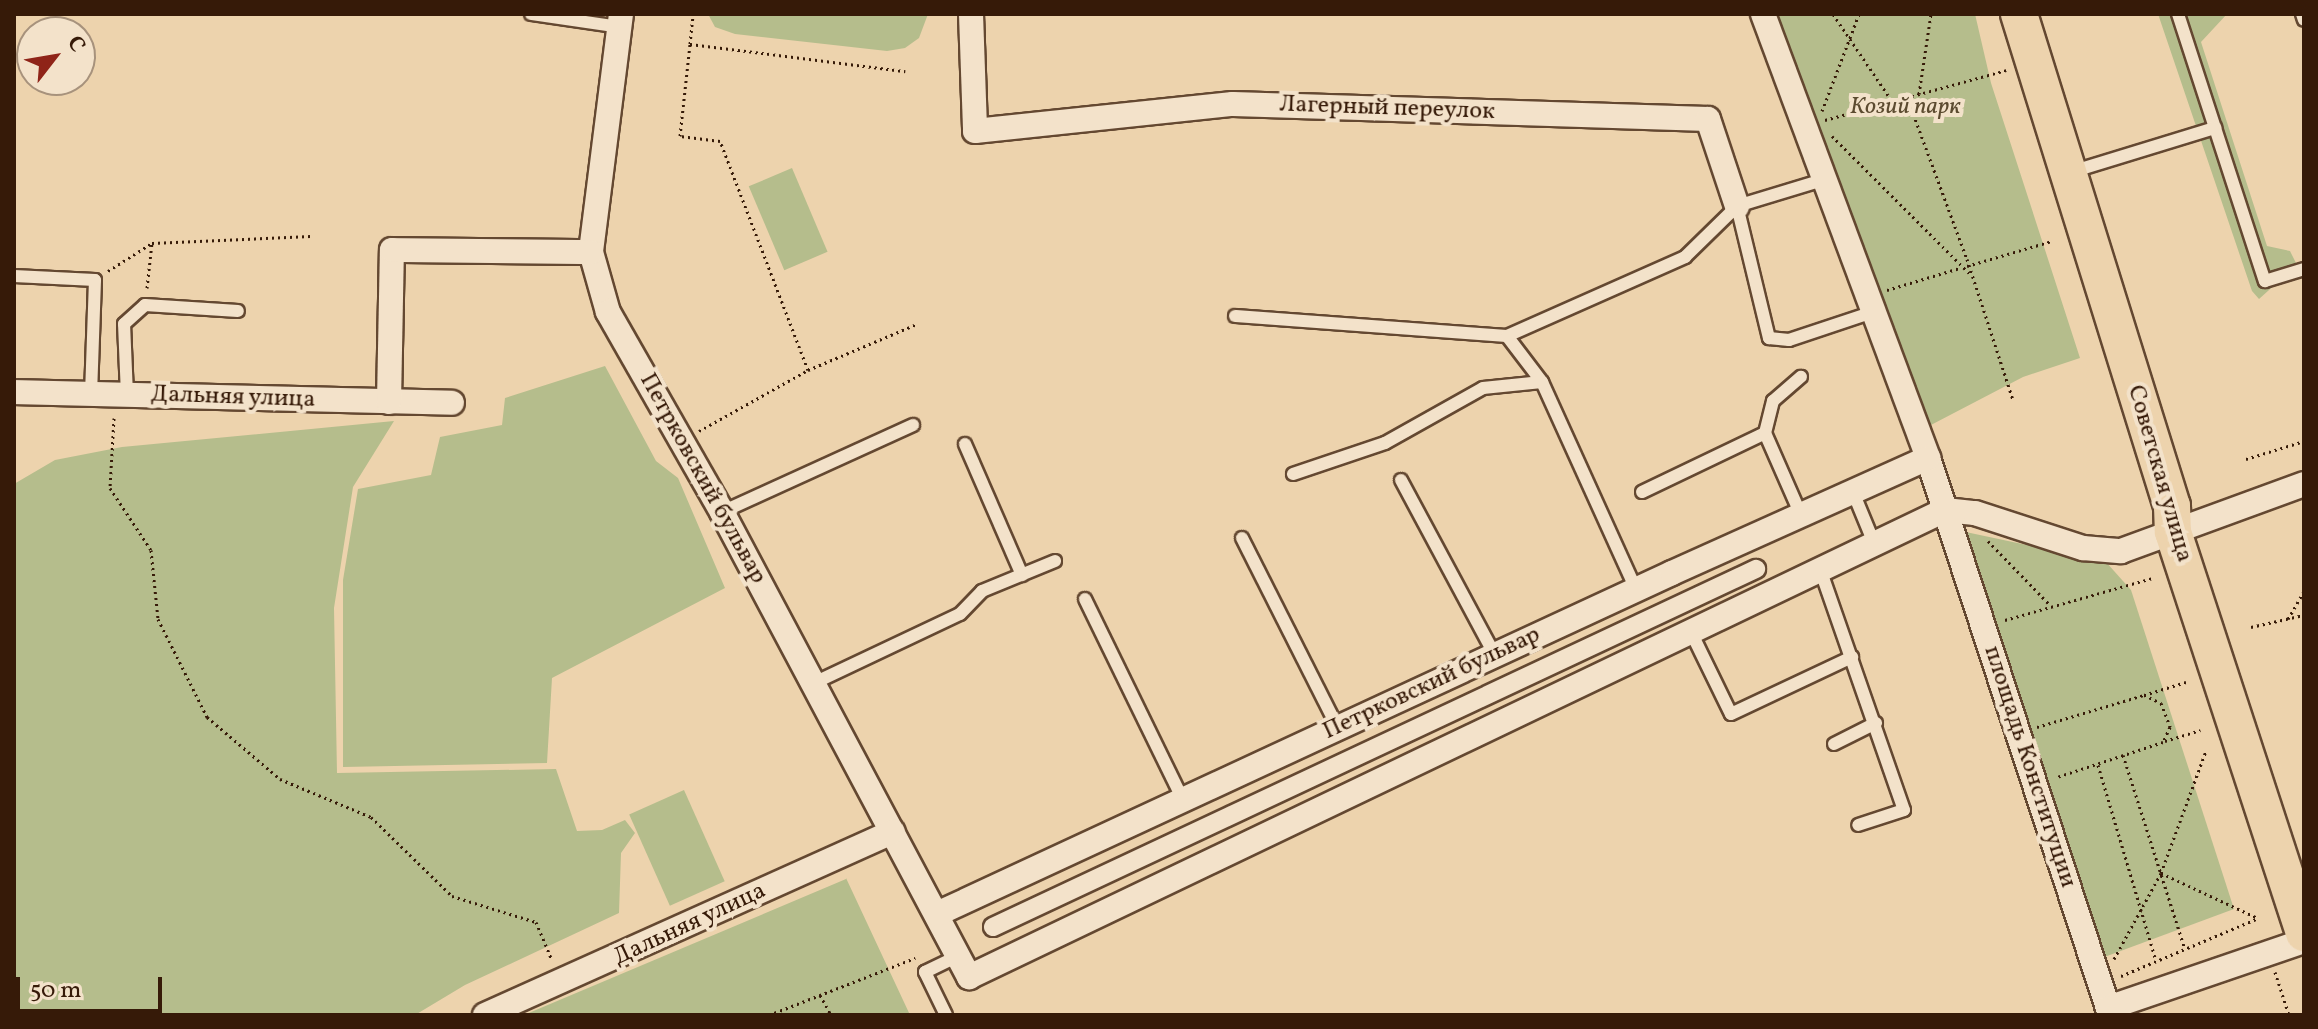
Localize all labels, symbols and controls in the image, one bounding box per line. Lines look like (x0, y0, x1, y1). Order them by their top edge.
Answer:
north arrow (16, 16, 96, 96)
text: С (58, 30, 92, 58)
street label: Лагерный переулок (1279, 91, 1495, 127)
park label: Козий парк (1850, 94, 1960, 122)
street label: Петрковский бульвар (632, 369, 772, 589)
street label: Дальняя улица (150, 381, 316, 415)
street label: Советская улица (2120, 382, 2198, 566)
street label: Петрковский бульвар (1319, 621, 1545, 747)
street label: площадь Конституции (1976, 643, 2082, 891)
street label: Дальняя улица (609, 877, 771, 973)
scale bar (20, 961, 166, 1011)
text: 50 m (30, 974, 82, 1008)

